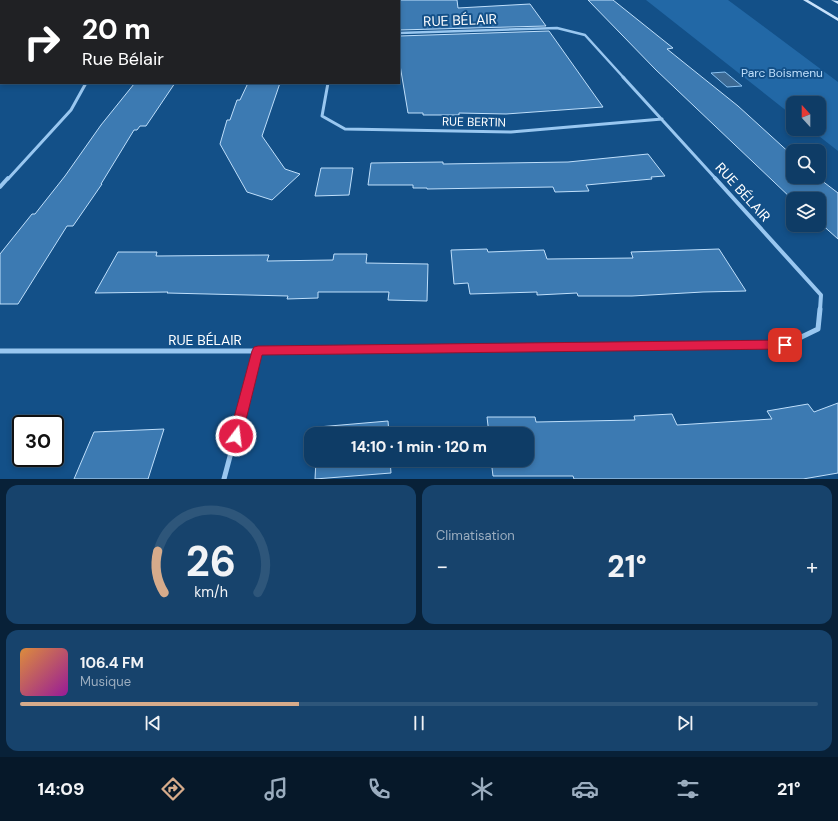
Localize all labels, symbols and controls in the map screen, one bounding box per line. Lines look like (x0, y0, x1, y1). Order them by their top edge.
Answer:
street label: RUE BÉLAIR (423, 10, 497, 30)
text: 20 m (82, 11, 151, 48)
icon: right (16, 16, 68, 68)
text: Rue Bélair (82, 47, 164, 71)
park label: Parc Boismenu (741, 65, 823, 81)
north arrow (786, 96, 826, 136)
map controls (786, 96, 826, 232)
street label: RUE BERTIN (442, 113, 506, 131)
button: search (786, 144, 826, 184)
street label: RUE BÉLAIR (712, 159, 774, 225)
button: layers (786, 192, 826, 232)
pin (768, 328, 802, 362)
street label: RUE BÉLAIR (168, 331, 242, 349)
icon: arrive (774, 334, 796, 356)
speed limit sign: 30 (12, 415, 64, 467)
position arrow (215, 415, 257, 457)
text: 14:10 · 1 min · 120 m (351, 437, 487, 457)
text: Climatisation (436, 527, 515, 544)
text: 26 (186, 534, 236, 588)
text: 21° (607, 547, 647, 586)
text: − (436, 552, 448, 581)
text: + (806, 552, 818, 581)
text: km/h (194, 582, 228, 600)
text: 106.4 FM (80, 653, 144, 673)
text: Musique (80, 673, 131, 690)
icon: previous (142, 712, 164, 734)
icon: pause (408, 712, 430, 734)
icon: next (674, 712, 696, 734)
icon: directions (159, 775, 187, 803)
icon: music (262, 775, 290, 803)
icon: phone (365, 775, 393, 803)
icon: climate (468, 775, 496, 803)
icon: car (571, 775, 599, 803)
icon: filters (674, 775, 702, 803)
text: 14:09 (37, 777, 84, 801)
text: 21° (777, 777, 800, 801)

